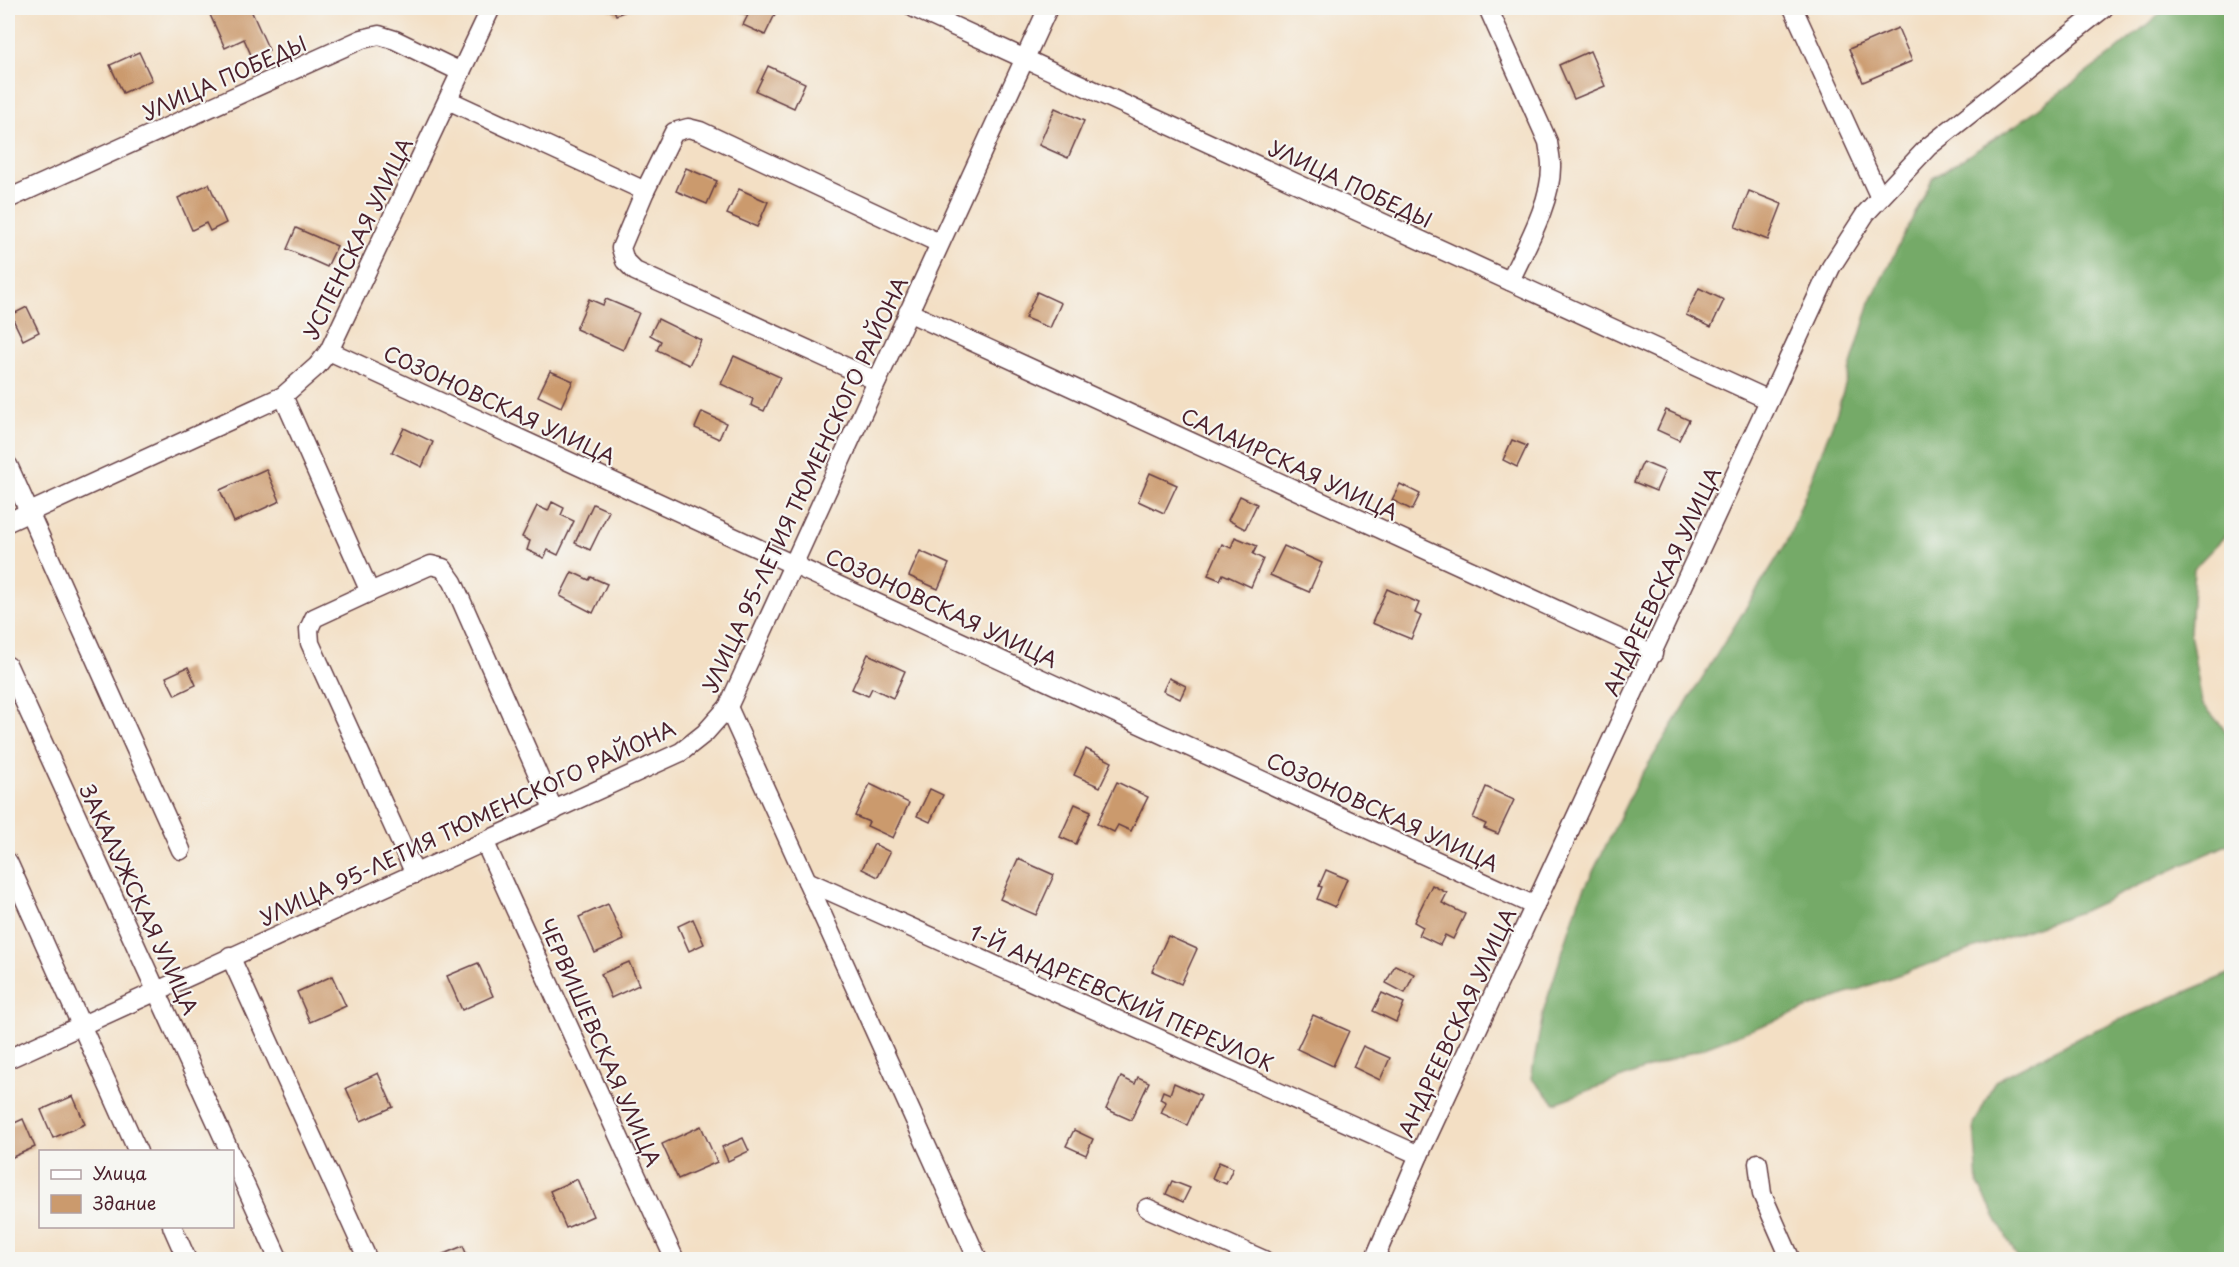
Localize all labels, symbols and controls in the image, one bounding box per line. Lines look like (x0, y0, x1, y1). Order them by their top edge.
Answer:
street label: УЛИЦА ПОБЕДЫ (136, 26, 312, 128)
street label: УЛИЦА ПОБЕДЫ (1264, 131, 1438, 235)
street label: УСПЕНСКАЯ УЛИЦА (294, 132, 420, 344)
street label: УЛИЦА 95-ЛЕТИЯ ТЮМЕНСКОГО РАЙОНА (693, 271, 915, 697)
street label: СОЗОНОВСКАЯ УЛИЦА (379, 336, 621, 472)
street label: САЛАИРСКАЯ УЛИЦА (1176, 399, 1404, 527)
street label: АНДРЕЕВСКАЯ УЛИЦА (1594, 461, 1728, 701)
street label: СОЗОНОВСКАЯ УЛИЦА (821, 539, 1063, 675)
street label: УЛИЦА 95-ЛЕТИЯ ТЮМЕНСКОГО РАЙОНА (254, 711, 680, 933)
street label: СОЗОНОВСКАЯ УЛИЦА (1262, 743, 1504, 879)
street label: ЗАКАЛУЖСКАЯ УЛИЦА (72, 778, 208, 1020)
street label: АНДРЕЕВСКАЯ УЛИЦА (1389, 902, 1523, 1142)
street label: ЧЕРВИШЕВСКАЯ УЛИЦА (532, 913, 670, 1171)
street label: 1-Й АНДРЕЕВСКИЙ ПЕРЕУЛОК (965, 915, 1279, 1079)
legend (39, 1150, 234, 1228)
text: Улица (93, 1159, 147, 1186)
text: Здание (93, 1189, 156, 1216)

